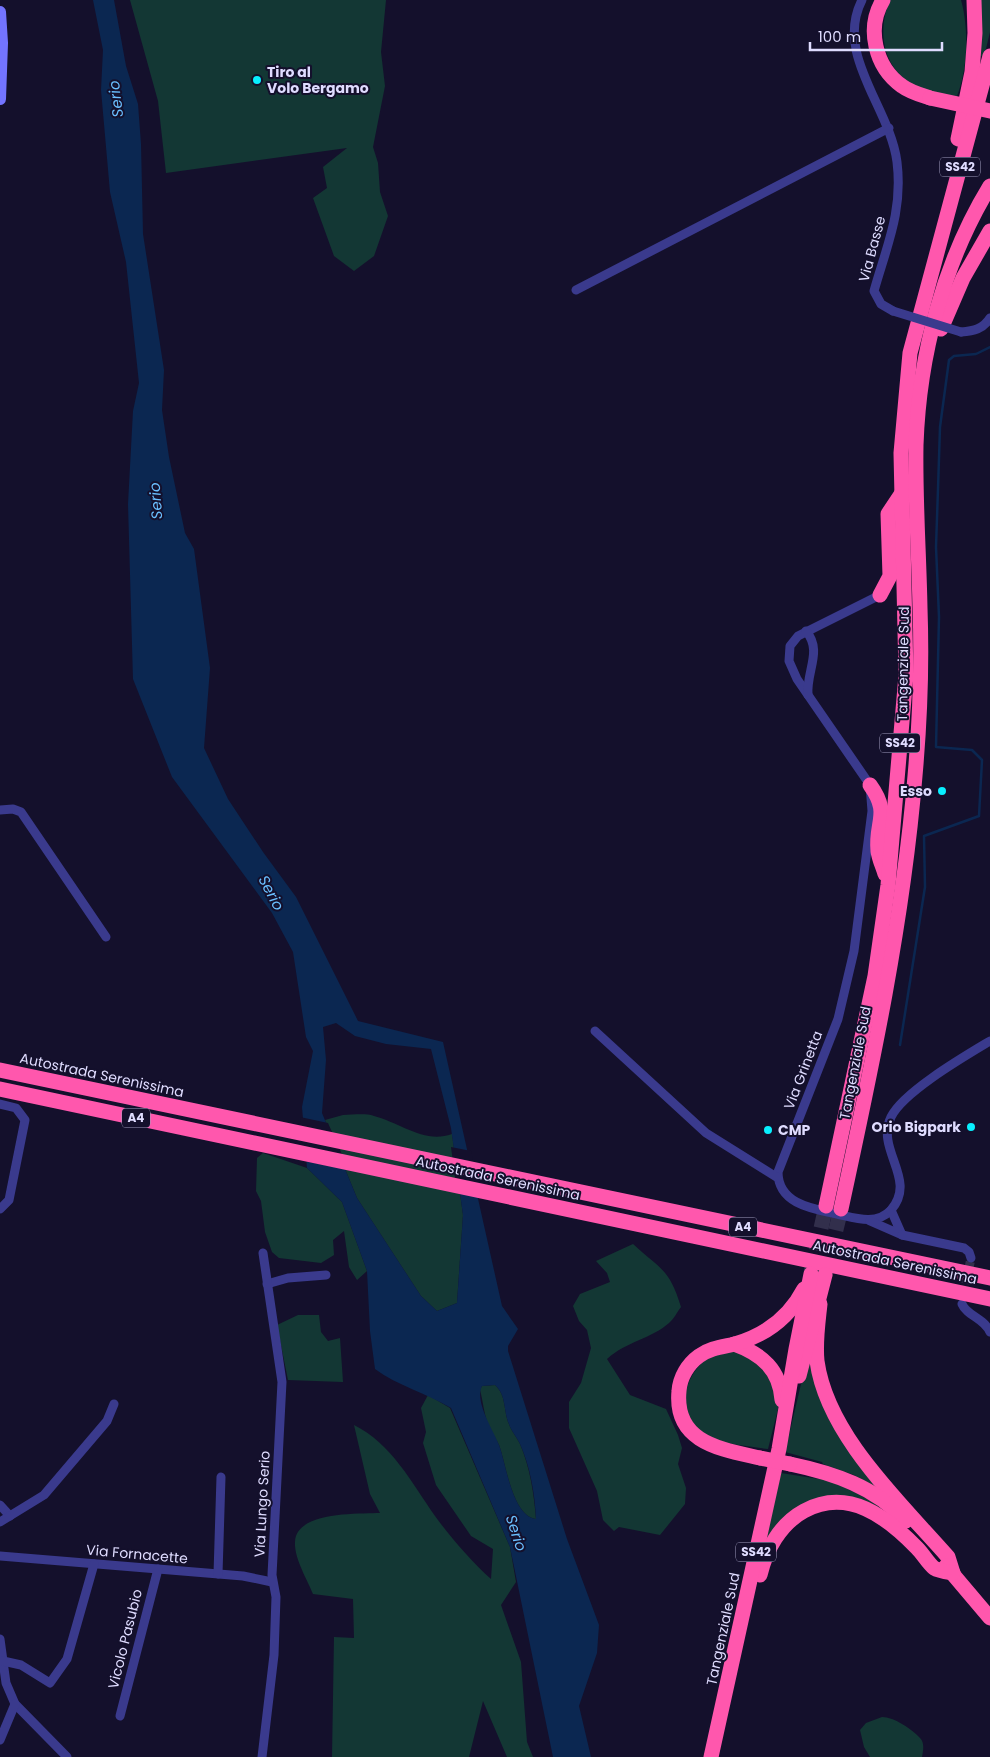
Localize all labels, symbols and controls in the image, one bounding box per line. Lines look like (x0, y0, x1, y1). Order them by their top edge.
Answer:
scale bar (810, 20, 942, 52)
text: 100 m (818, 26, 861, 47)
place label: Tiro al Volo Bergamo (267, 62, 369, 98)
marker: Tiro al Volo Bergamo (251, 74, 263, 86)
water label: Serio (103, 79, 128, 119)
road number: SS42 (940, 158, 980, 176)
street label: Via Basse (854, 214, 890, 284)
water label: Serio (144, 482, 167, 520)
street label: Tangenziale Sud (892, 606, 914, 722)
road number: SS42 (880, 734, 920, 752)
place label: Esso (900, 781, 932, 801)
marker: Esso (936, 785, 948, 797)
water label: Serio (254, 872, 289, 914)
street label: Tangenziale Sud (834, 1005, 876, 1121)
street label: Via Grinetta (779, 1028, 827, 1112)
street label: Autostrada Serenissima (18, 1048, 186, 1102)
road number: A4 (122, 1108, 150, 1128)
place label: Orio Bigpark (871, 1117, 961, 1137)
place label: CMP (778, 1120, 811, 1140)
marker: Orio Bigpark (965, 1121, 977, 1133)
marker: CMP (762, 1124, 774, 1136)
street label: Autostrada Serenissima (414, 1151, 582, 1205)
road number: A4 (729, 1218, 757, 1236)
street label: Autostrada Serenissima (811, 1235, 979, 1289)
street label: Via Lungo Serio (249, 1450, 275, 1558)
water label: Serio (501, 1512, 532, 1554)
street label: Via Fornacette (85, 1540, 189, 1568)
road number: SS42 (736, 1542, 776, 1561)
street label: Tangenziale Sud (701, 1571, 745, 1687)
street label: Vicolo Pasubio (103, 1587, 147, 1691)

